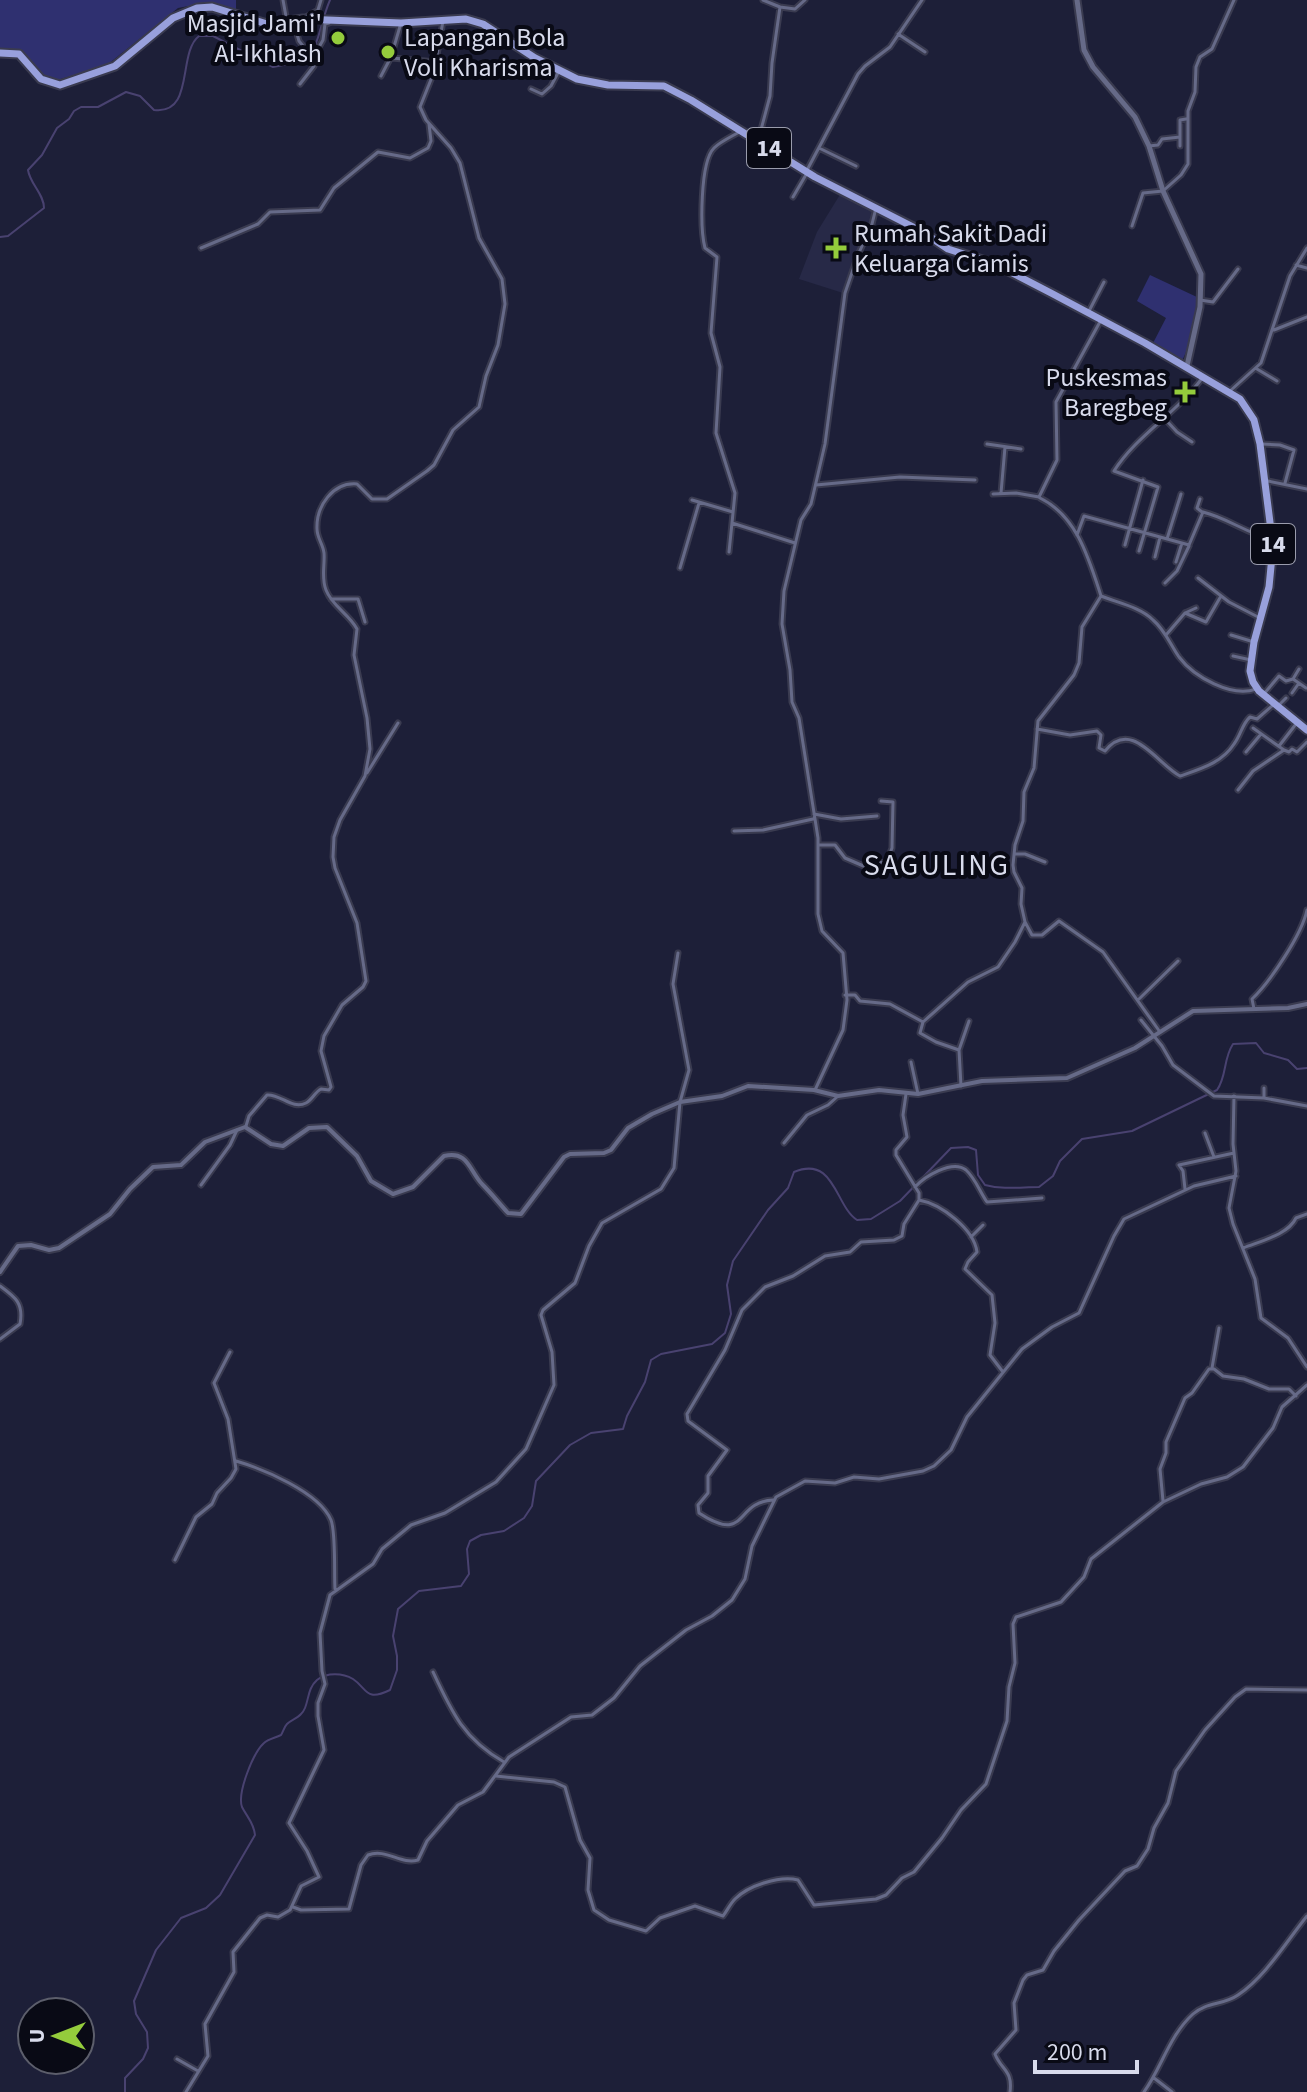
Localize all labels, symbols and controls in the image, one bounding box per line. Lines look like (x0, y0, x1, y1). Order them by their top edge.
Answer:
place label: Masjid Jami' Al-Ikhlash (187, 5, 322, 72)
place label: Lapangan Bola Voli Kharisma (404, 19, 565, 86)
marker: Masjid Jami' Al-Ikhlash (329, 29, 347, 47)
marker: Lapangan Bola Voli Kharisma (379, 43, 397, 61)
road number: 14 (747, 128, 791, 168)
place label: Rumah Sakit Dadi Keluarga Ciamis (854, 215, 1047, 282)
marker: Rumah Sakit Dadi Keluarga Ciamis (825, 237, 847, 259)
place label: Puskesmas Baregbeg (1046, 359, 1167, 426)
marker: Puskesmas Baregbeg (1174, 381, 1196, 403)
road number: 14 (1251, 524, 1295, 564)
district label: SAGULING (864, 844, 1010, 887)
north arrow (16, 1996, 96, 2076)
scale bar (1035, 2024, 1137, 2074)
text: U (21, 2029, 53, 2043)
text: 200 m (1047, 2035, 1107, 2070)

